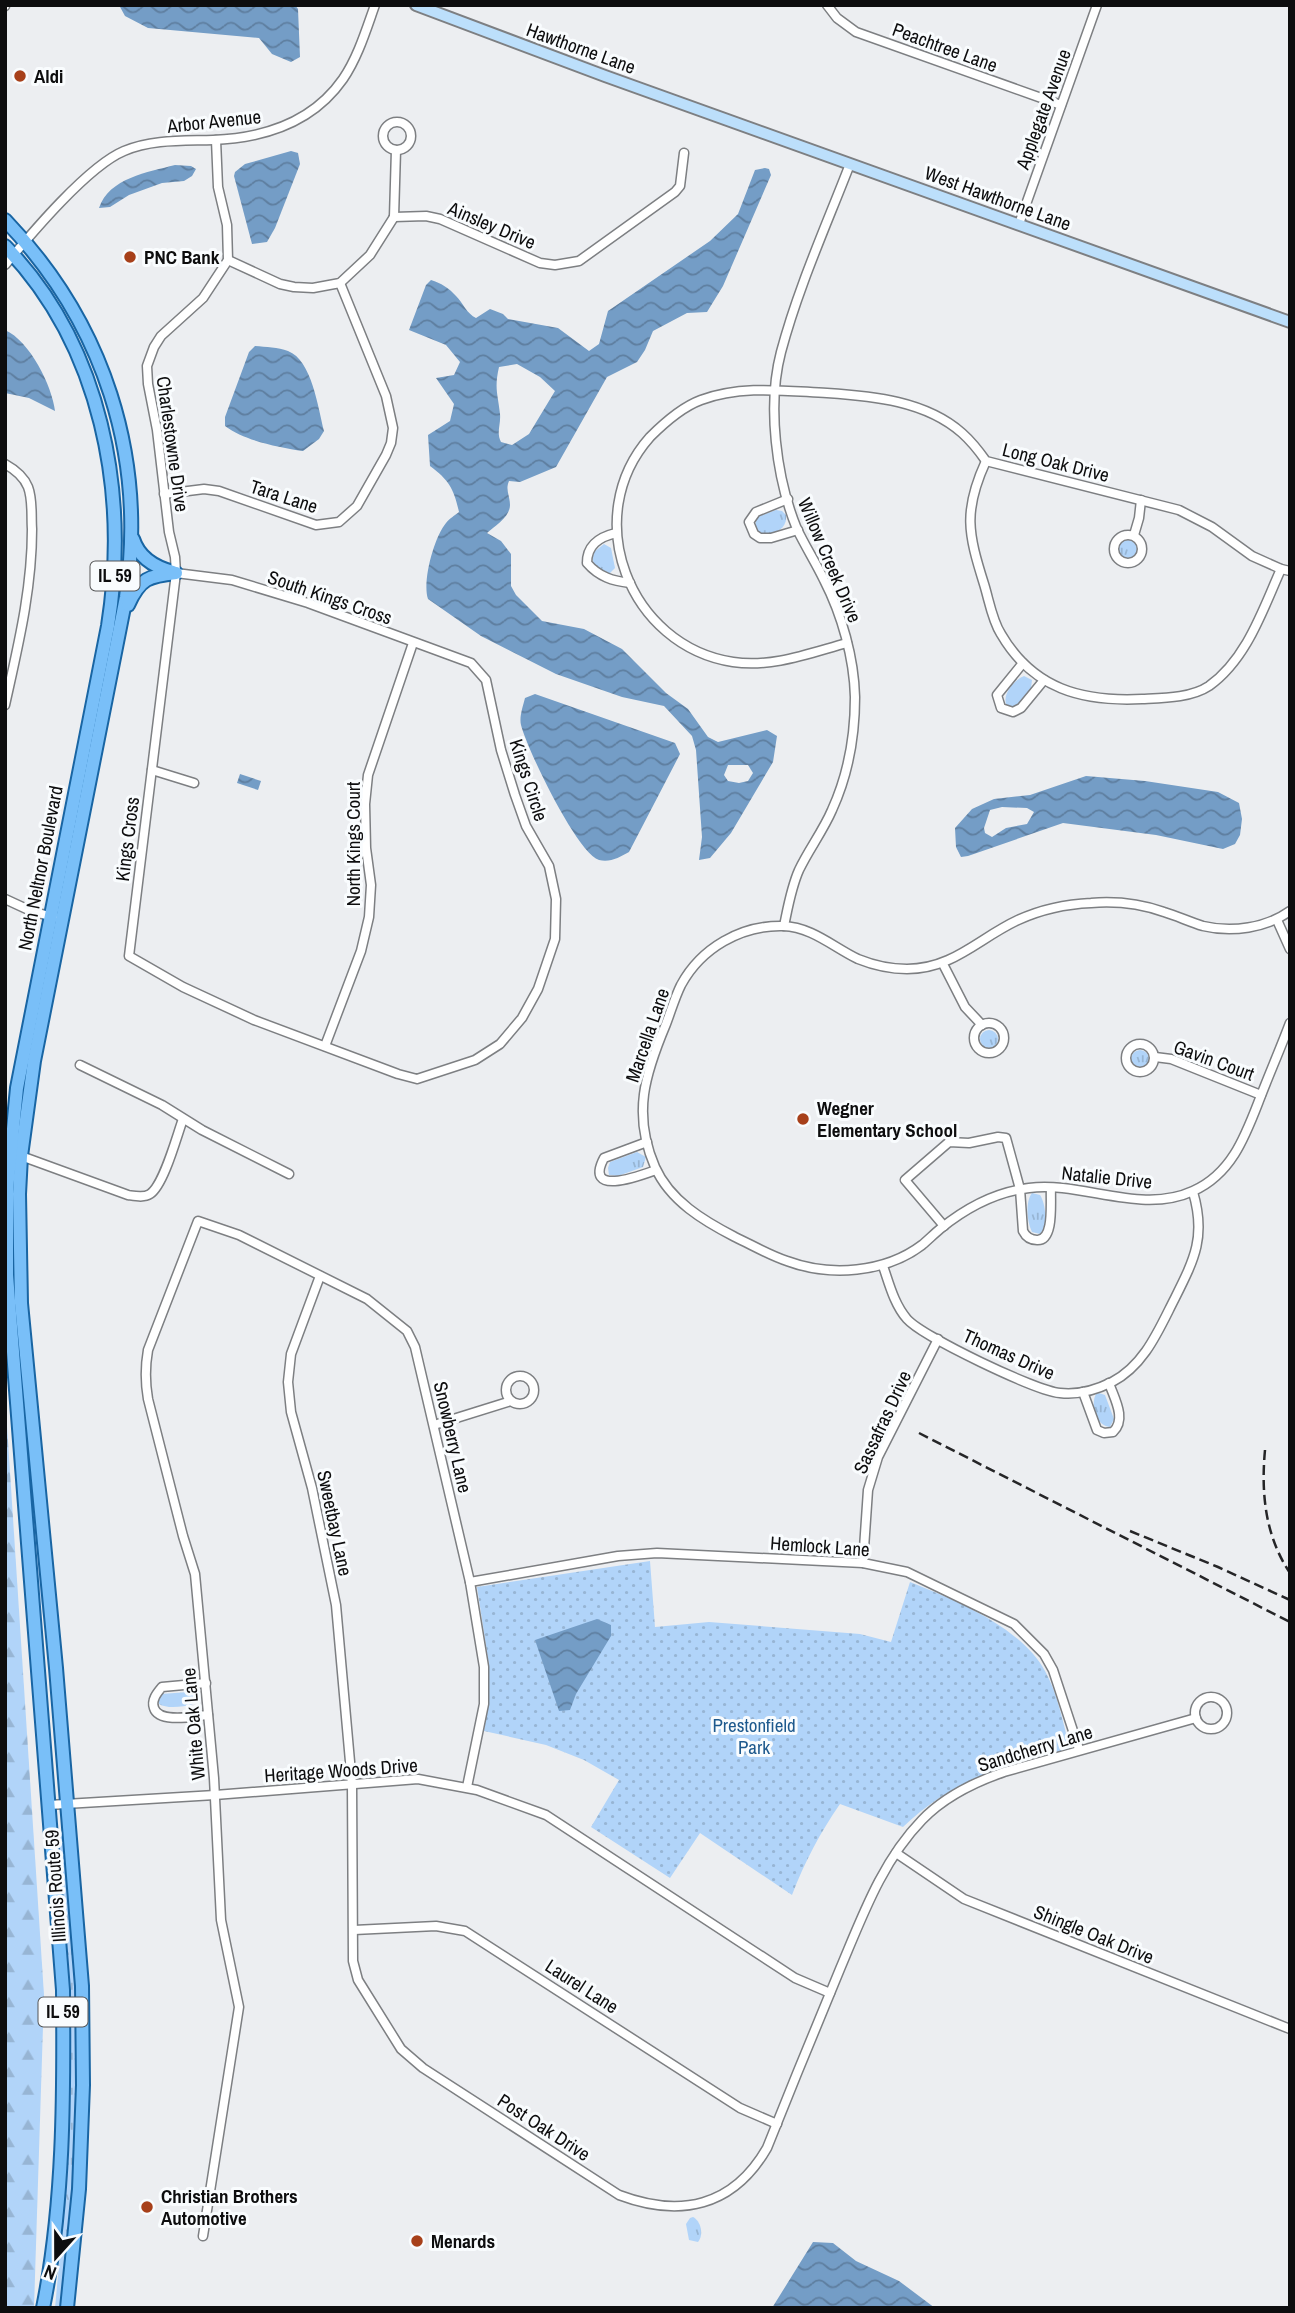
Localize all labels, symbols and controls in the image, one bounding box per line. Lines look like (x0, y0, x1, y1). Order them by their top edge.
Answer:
street label: Hawthorne Lane (523, 16, 639, 80)
street label: Peachtree Lane (889, 16, 1001, 78)
street label: Applegate Avenue (1009, 45, 1077, 174)
place label: Aldi (34, 63, 63, 89)
marker: Aldi (12, 68, 28, 84)
street label: Arbor Avenue (165, 103, 262, 139)
street label: West Hawthorne Lane (921, 159, 1075, 237)
street label: Ainsley Drive (443, 195, 540, 255)
place label: PNC Bank (144, 244, 220, 270)
marker: PNC Bank (122, 249, 138, 265)
street label: Charlestowne Drive (151, 374, 195, 514)
street label: Long Oak Drive (1000, 436, 1112, 488)
street label: Tara Lane (247, 473, 321, 519)
street label: Willow Creek Drive (792, 494, 868, 626)
road number: IL 59 (90, 562, 140, 590)
street label: South Kings Cross (264, 564, 396, 631)
street label: Kings Circle (504, 736, 554, 824)
street label: North Kings Court (340, 781, 366, 906)
street label: North Neltnor Boulevard (11, 783, 69, 953)
street label: Kings Cross (109, 795, 145, 883)
street label: Marcella Lane (619, 985, 675, 1085)
street label: Gavin Court (1170, 1033, 1259, 1087)
place label: Wegner Elementary School (817, 1095, 957, 1143)
marker: Wegner Elementary School (795, 1111, 811, 1127)
street label: Natalie Drive (1060, 1159, 1154, 1195)
street label: Thomas Drive (959, 1322, 1059, 1386)
street label: Sassafras Drive (847, 1366, 917, 1478)
street label: Snowberry Lane (428, 1379, 478, 1495)
street label: Sweetbay Lane (311, 1468, 359, 1578)
street label: Hemlock Lane (769, 1530, 871, 1562)
street label: White Oak Lane (175, 1667, 211, 1781)
park label: Prestonfield Park (712, 1712, 796, 1760)
street label: Sandcherry Lane (974, 1718, 1096, 1778)
street label: Heritage Woods Drive (263, 1752, 419, 1788)
street label: Illinois Route 59 (38, 1829, 72, 1943)
street label: Shingle Oak Drive (1030, 1898, 1158, 1970)
street label: Laurel Lane (540, 1953, 624, 2019)
road number: IL 59 (38, 1998, 88, 2026)
street label: Post Oak Drive (493, 2087, 595, 2167)
place label: Christian Brothers Automotive (161, 2183, 298, 2231)
marker: Christian Brothers Automotive (139, 2199, 155, 2215)
north arrow (21, 2222, 91, 2292)
place label: Menards (431, 2228, 495, 2254)
marker: Menards (409, 2233, 425, 2249)
text: N (40, 2259, 60, 2287)

